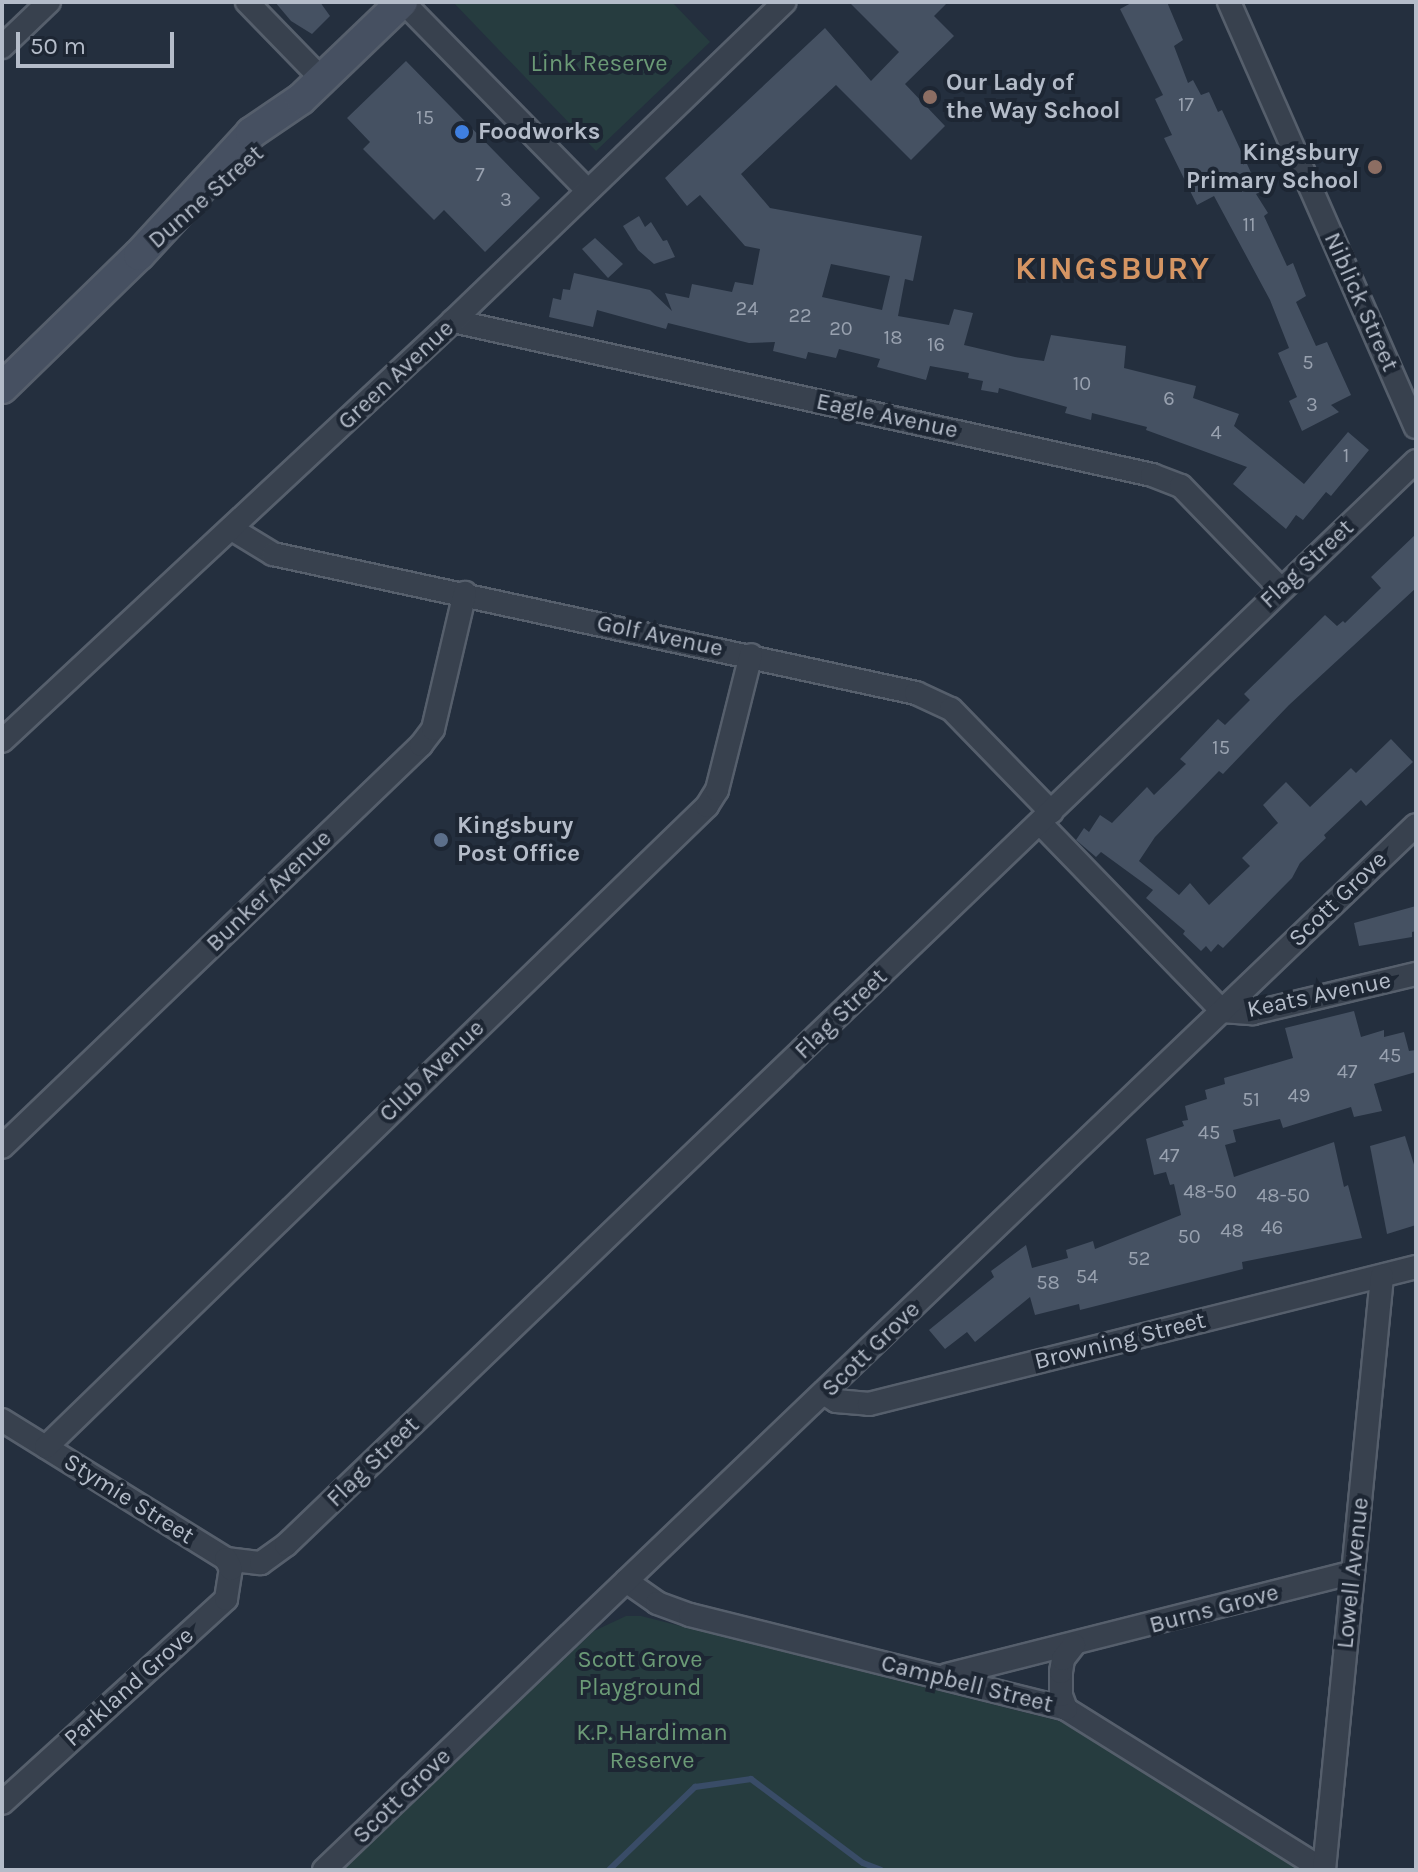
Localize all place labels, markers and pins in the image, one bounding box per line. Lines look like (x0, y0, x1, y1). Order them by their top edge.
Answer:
place label: Our Lady of the Way School (946, 69, 1121, 125)
marker: Our Lady of the Way School (921, 88, 939, 106)
place label: Foodworks (478, 118, 600, 146)
marker: Foodworks (453, 123, 471, 141)
place label: Kingsbury Primary School (1186, 139, 1359, 195)
marker: Kingsbury Primary School (1366, 158, 1384, 176)
place label: Kingsbury Post Office (457, 812, 580, 868)
marker: Kingsbury Post Office (432, 831, 450, 849)

